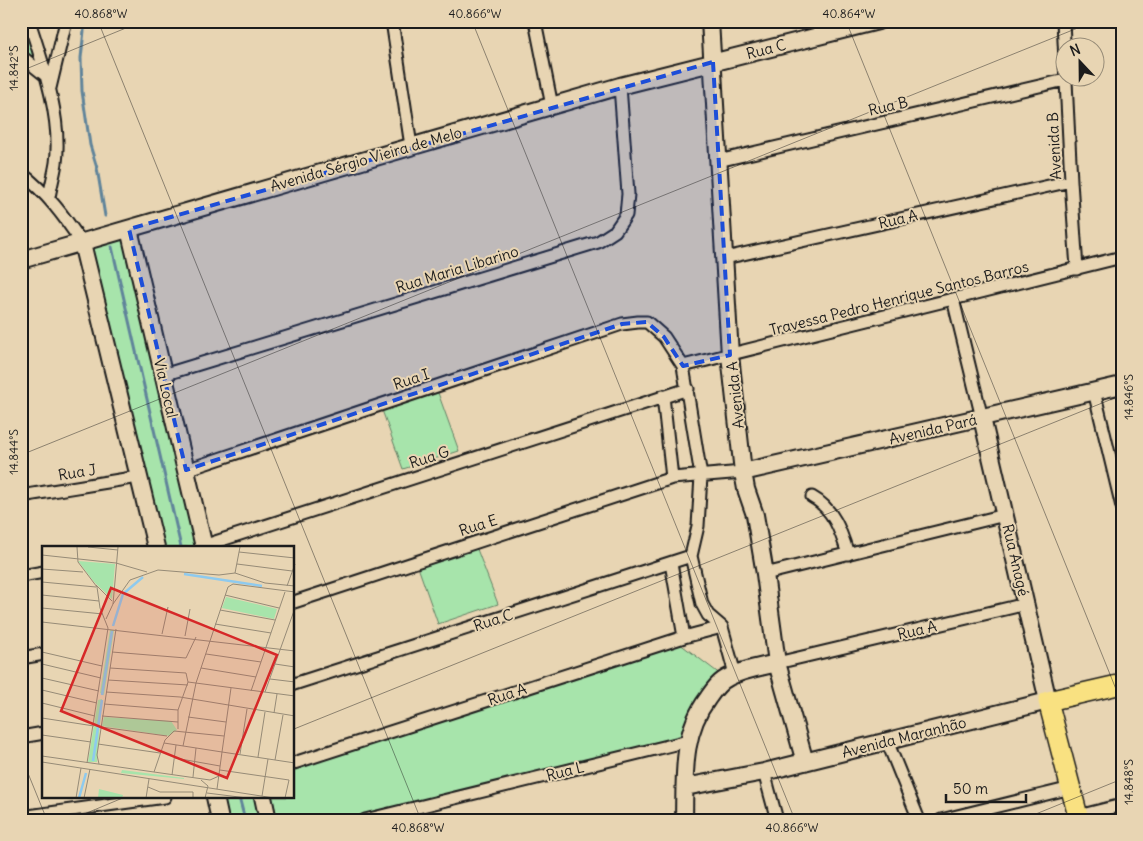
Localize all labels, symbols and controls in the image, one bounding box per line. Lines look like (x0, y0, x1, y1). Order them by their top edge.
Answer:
text: 40.868°W (75, 6, 128, 21)
text: 40.866°W (449, 6, 502, 21)
text: 40.864°W (822, 6, 876, 21)
street label: Rua C (744, 35, 788, 63)
north arrow (1056, 38, 1106, 88)
text: N (1067, 40, 1083, 60)
text: 14.842°S (6, 45, 21, 91)
street label: Rua B (866, 92, 910, 120)
street label: Avenida B (1043, 112, 1065, 180)
street label: Avenida Sérgio Vieira de Melo (268, 122, 464, 196)
street label: Rua A (876, 205, 920, 233)
street label: Rua Maria Libarino (393, 241, 521, 297)
street label: Travessa Pedro Henrique Santos Barros (767, 257, 1031, 339)
street label: Via Local (150, 356, 182, 420)
street label: Avenida A (722, 360, 748, 430)
street label: Rua I (391, 364, 431, 394)
text: 14.846°S (1121, 374, 1136, 420)
street label: Avenida Pará (887, 410, 979, 448)
text: 14.844°S (6, 429, 21, 475)
street label: Rua G (407, 442, 452, 472)
street label: Rua J (57, 460, 97, 484)
street label: Rua E (456, 510, 500, 540)
street label: Rua Anagé (998, 522, 1034, 598)
inset map (42, 546, 295, 798)
street label: Rua C (471, 605, 515, 635)
street label: Rua A (895, 616, 939, 644)
street label: Rua A (485, 679, 529, 709)
street label: Avenida Maranhão (840, 712, 968, 762)
street label: Rua L (544, 757, 586, 785)
text: 14.848°S (1121, 759, 1136, 805)
scale bar (946, 771, 1026, 803)
text: 50 m (953, 779, 988, 798)
text: 40.868°W (392, 820, 445, 835)
text: 40.866°W (766, 820, 819, 835)

